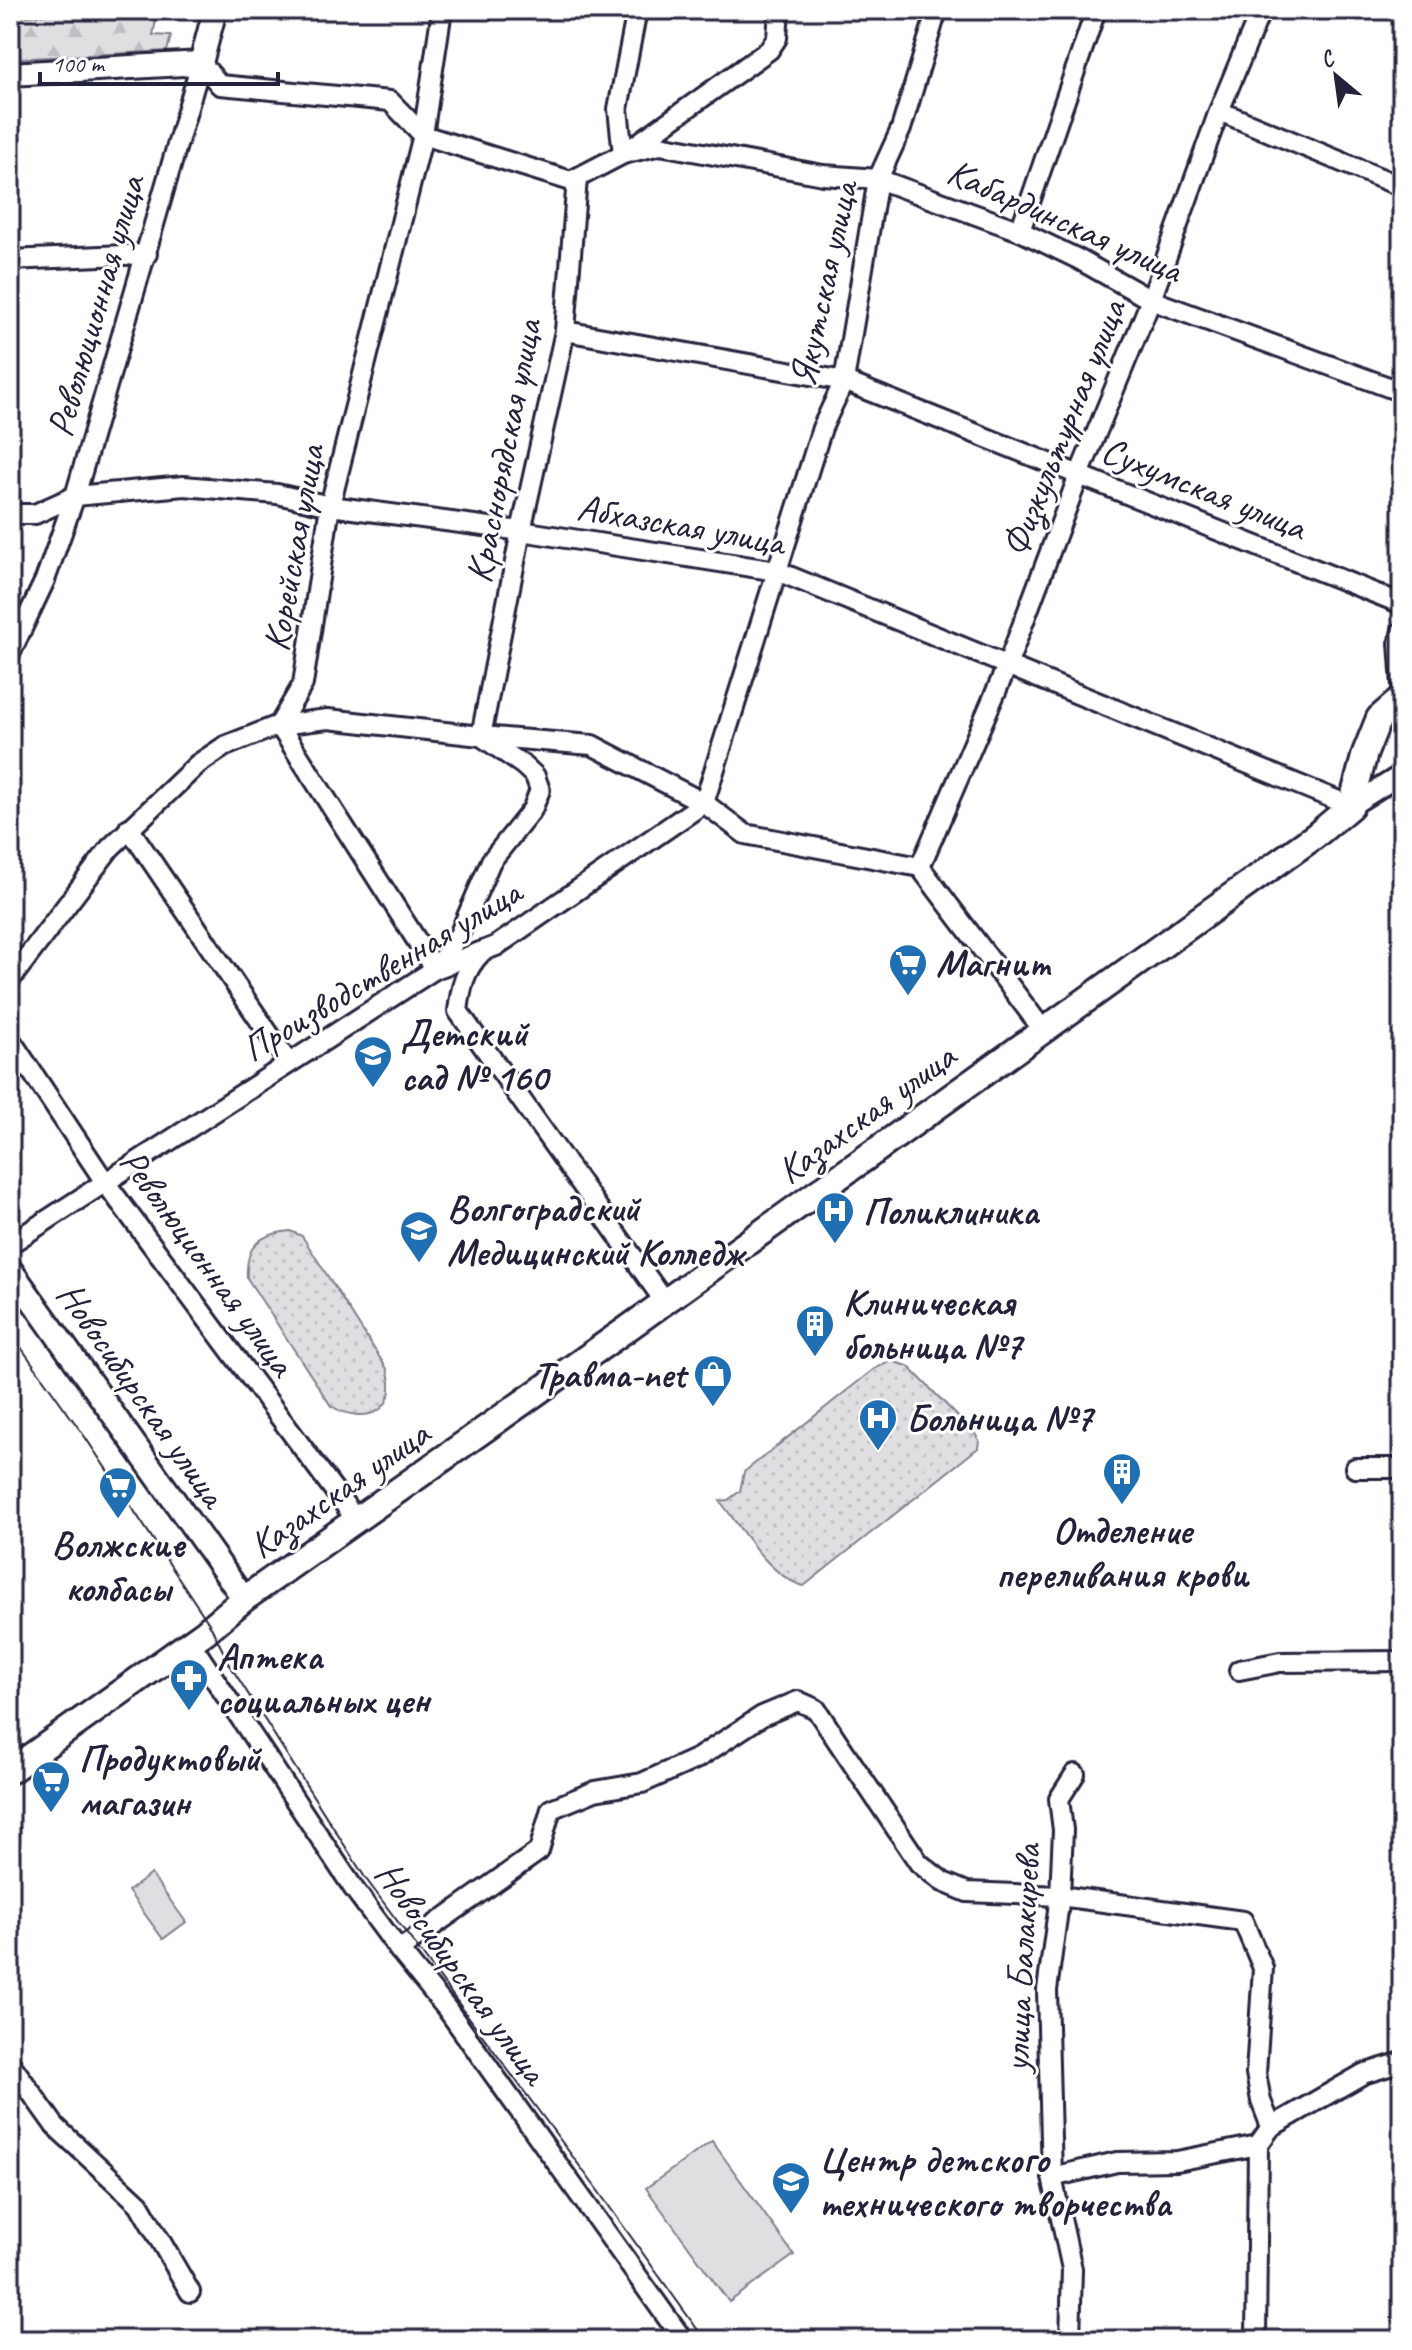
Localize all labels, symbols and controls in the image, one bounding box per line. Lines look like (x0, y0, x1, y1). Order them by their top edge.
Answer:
scale bar (40, 36, 278, 86)
north arrow (1296, 36, 1376, 116)
text: С (1315, 43, 1341, 74)
text: 100 m (52, 49, 106, 79)
street label: Кабардинская улица (940, 148, 1192, 294)
street label: Революционная улица (36, 168, 156, 442)
street label: Якутская улица (779, 174, 869, 391)
street label: Физкультурная улица (991, 291, 1137, 563)
street label: Краснорядская улица (455, 313, 553, 587)
street label: Сухумская улица (1095, 426, 1315, 552)
street label: Корейская улица (252, 439, 335, 655)
street label: Абхазская улица (574, 483, 791, 566)
street label: Производственная улица (233, 867, 532, 1072)
place label: Магнит (936, 940, 1052, 987)
supermarket icon: Магнит (887, 942, 929, 997)
place label: Детский сад № 160 (401, 1010, 551, 1101)
street label: Казахская улица (768, 1032, 967, 1194)
school or university icon: Детский сад № 160 (352, 1034, 394, 1089)
street label: Революционная улица (110, 1140, 307, 1387)
place label: Волгоградский Медицинский Колледж (447, 1185, 748, 1276)
place label: Поликлиника (863, 1188, 1041, 1235)
hospital icon: Поликлиника (814, 1190, 856, 1245)
school or university icon: Волгоградский Медицинский Колледж (398, 1209, 440, 1264)
street label: Новосибирская улица (47, 1273, 238, 1519)
place label: Клиническая больница №7 (843, 1279, 1025, 1370)
building icon: Клиническая больница №7 (794, 1303, 836, 1358)
place label: Травма-net (534, 1351, 689, 1398)
shop icon: Травма-net (692, 1353, 734, 1408)
place label: Больница №7 (906, 1395, 1096, 1442)
hospital icon: Больница №7 (857, 1397, 899, 1452)
street label: Казахская улица (240, 1409, 440, 1569)
building icon: Отделение переливания крови (1101, 1451, 1143, 1506)
supermarket icon: Волжские колбасы (97, 1465, 139, 1520)
place label: Отделение переливания крови (996, 1507, 1251, 1598)
place label: Волжские колбасы (52, 1521, 187, 1612)
place label: Аптека социальных цен (217, 1633, 432, 1724)
pharmacy icon: Аптека социальных цен (168, 1657, 210, 1712)
place label: Продуктовый магазин (79, 1735, 263, 1826)
supermarket icon: Продуктовый магазин (30, 1759, 72, 1814)
street label: улица Балакирева (992, 1840, 1051, 2075)
street label: Новосибирская улица (365, 1852, 560, 2096)
place label: Центр детского технического творчества (819, 2136, 1173, 2227)
school or university icon: Центр детского технического творчества (770, 2160, 812, 2215)

